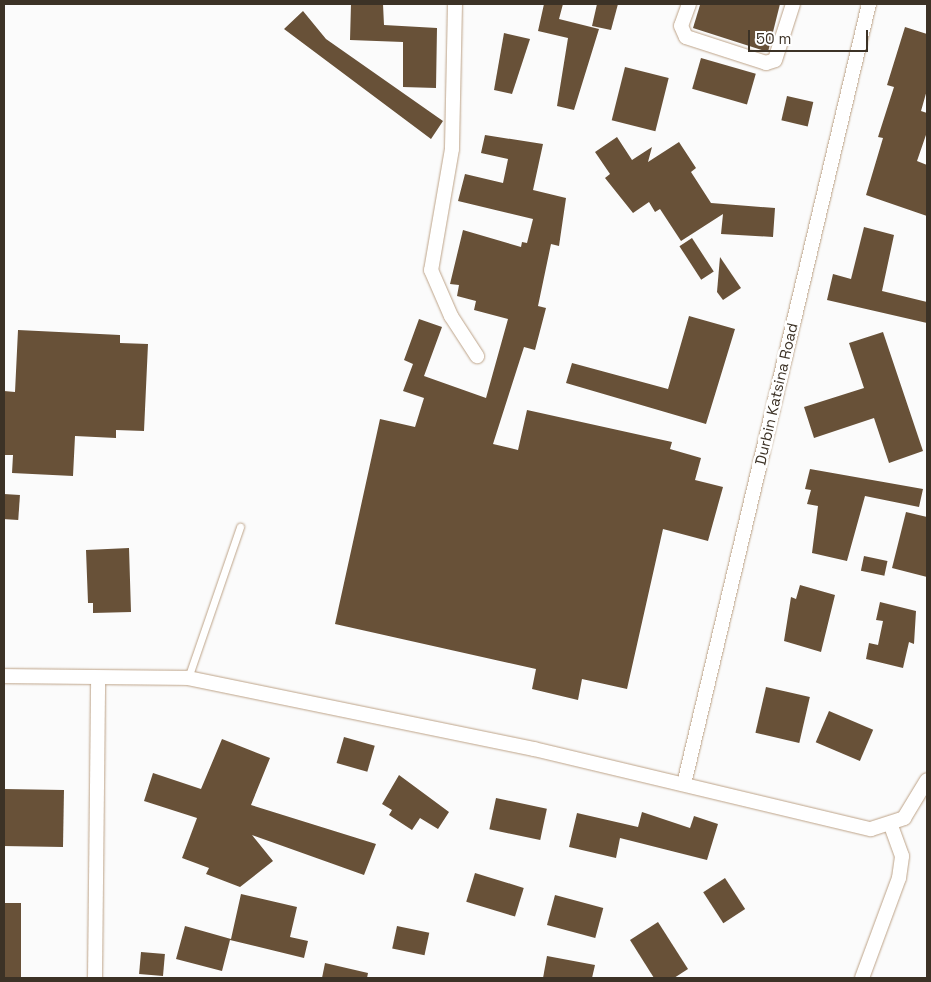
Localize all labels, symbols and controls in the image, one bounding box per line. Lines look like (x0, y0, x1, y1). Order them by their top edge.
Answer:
scale bar (751, 20, 871, 52)
text: 50 m (756, 29, 791, 48)
street label: Durbin Katsina Road (751, 321, 801, 467)

